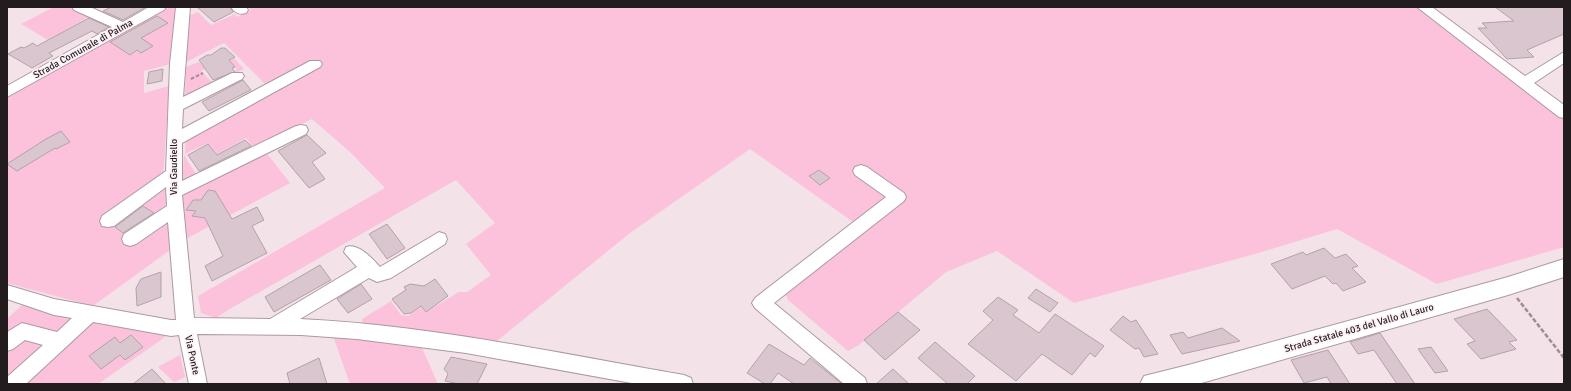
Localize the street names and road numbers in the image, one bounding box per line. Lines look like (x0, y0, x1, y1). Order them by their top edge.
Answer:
street label: Strada Comunale di Palma (31, 17, 135, 81)
street label: Via Gaudiello (168, 139, 180, 195)
street label: Strada Statale 403 del Vallo di Lauro (1283, 301, 1435, 355)
street label: Via Ponte (182, 334, 202, 376)

